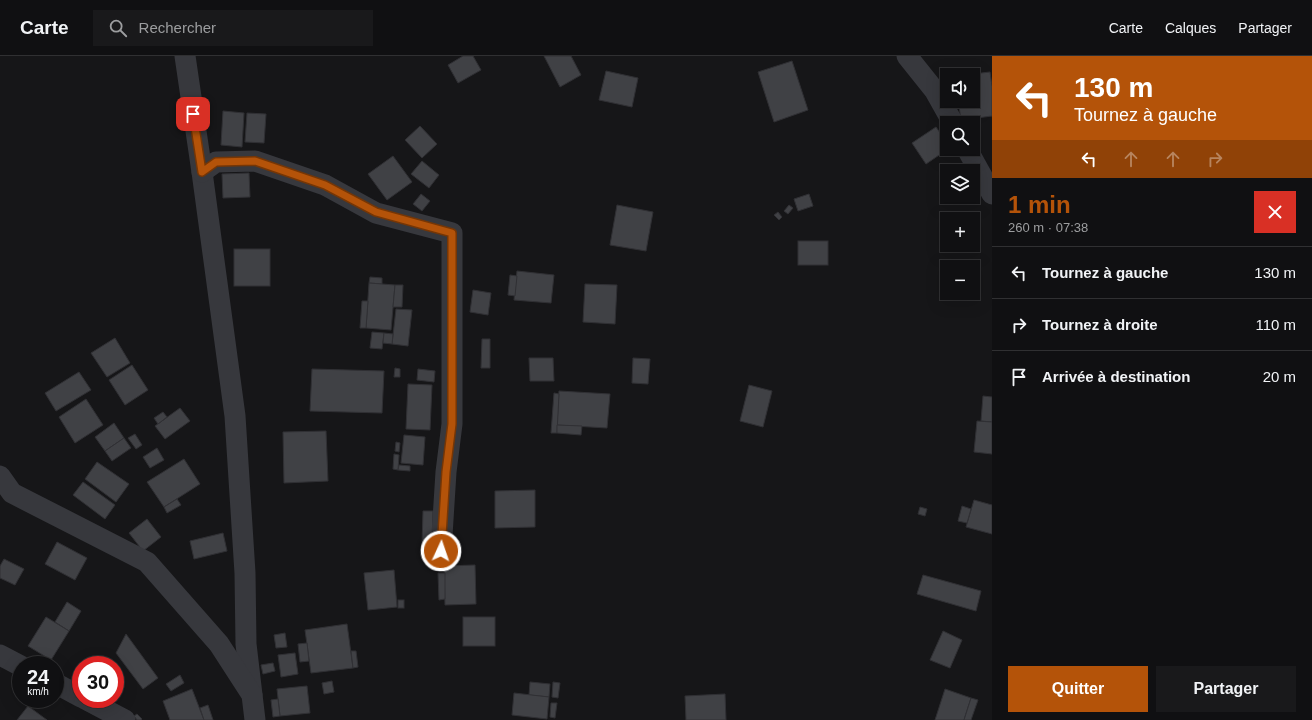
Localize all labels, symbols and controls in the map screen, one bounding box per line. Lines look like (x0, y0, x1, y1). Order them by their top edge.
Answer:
search box (93, 10, 373, 46)
text: Carte (20, 17, 69, 38)
icon: search (107, 17, 129, 39)
text: Rechercher (139, 19, 216, 36)
text: Carte (1109, 20, 1143, 36)
text: Calques (1165, 20, 1216, 36)
text: Partager (1238, 20, 1292, 36)
map controls (940, 68, 980, 300)
button: sound (940, 68, 980, 108)
icon: left (1008, 72, 1060, 124)
text: 130 m (1074, 72, 1153, 103)
pin (176, 97, 210, 131)
icon: arrive (182, 103, 204, 125)
text: Tournez à gauche (1074, 105, 1217, 125)
button: search (940, 116, 980, 156)
icon: left (1078, 148, 1100, 170)
icon: ahead (1120, 148, 1142, 170)
icon: ahead (1162, 148, 1184, 170)
icon: right (1204, 148, 1226, 170)
button: layers (940, 164, 980, 204)
text: 1 min (1008, 191, 1071, 218)
button: close (1254, 191, 1296, 233)
button: + (940, 212, 980, 252)
text: 260 m · 07:38 (1008, 220, 1088, 235)
button: − (940, 260, 980, 300)
icon: left (1008, 262, 1030, 284)
text: Tournez à gauche (1042, 264, 1168, 281)
text: 130 m (1254, 264, 1296, 281)
icon: right (1008, 314, 1030, 336)
text: Tournez à droite (1042, 316, 1158, 333)
text: 110 m (1255, 316, 1296, 333)
icon: arrive (1008, 366, 1030, 388)
text: Arrivée à destination (1042, 368, 1190, 385)
text: 20 m (1263, 368, 1296, 385)
position arrow (420, 530, 462, 572)
speed limit sign: 30 (72, 656, 124, 708)
text: 24 (27, 666, 49, 688)
button: Quitter (1008, 666, 1148, 712)
button: Partager (1156, 666, 1296, 712)
text: km/h (27, 686, 49, 697)

